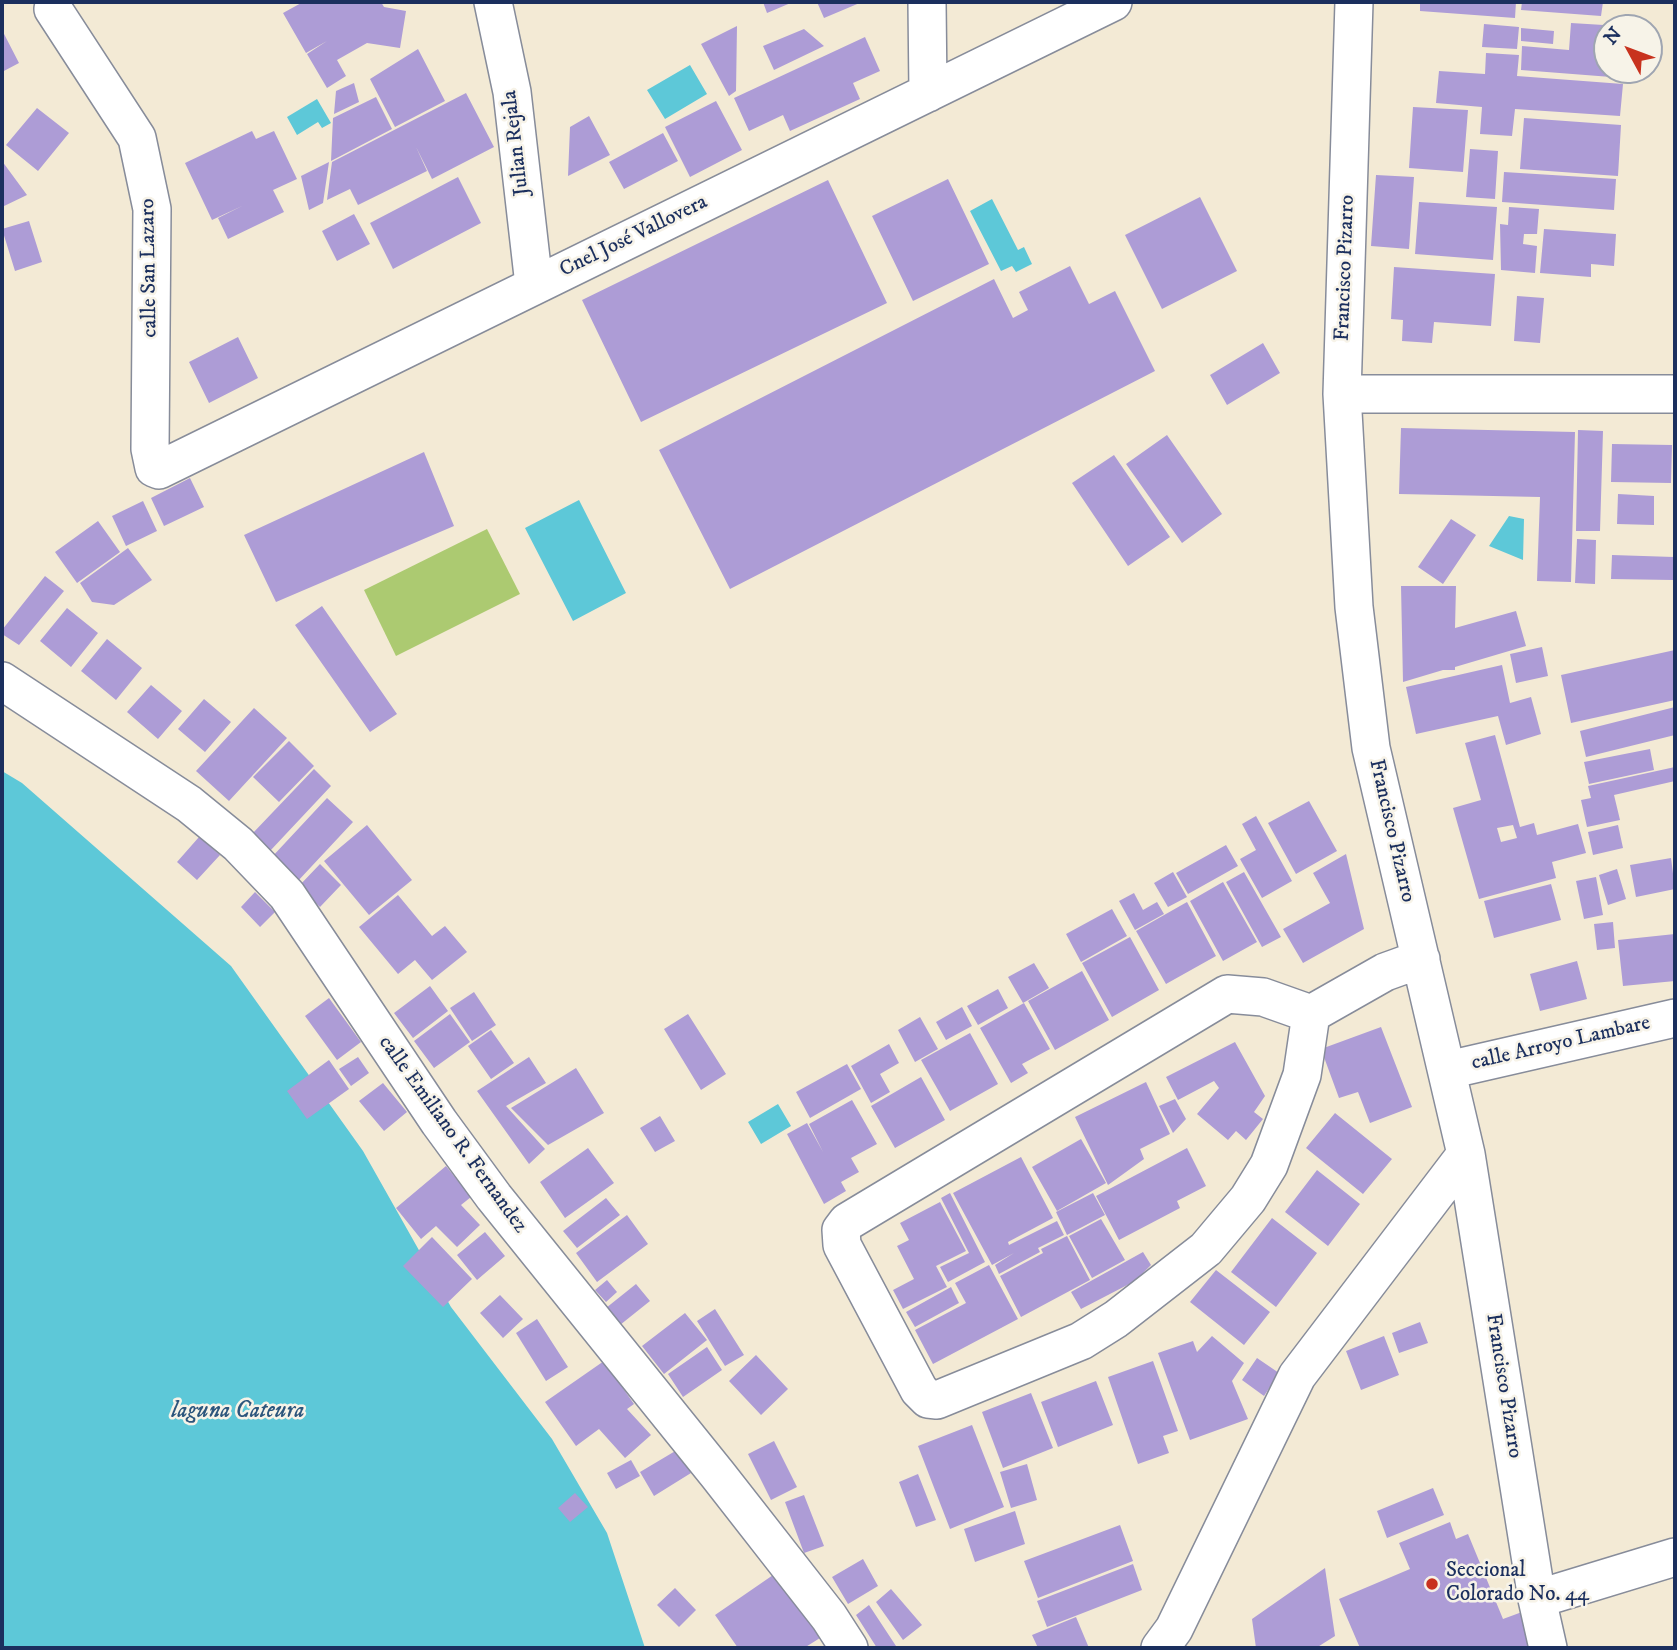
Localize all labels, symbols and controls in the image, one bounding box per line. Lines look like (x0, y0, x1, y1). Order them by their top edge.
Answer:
north arrow (1593, 14, 1663, 84)
text: N (1599, 23, 1627, 50)
street label: Julian Rejala (498, 89, 536, 197)
street label: Cnel José Vallovera (556, 190, 712, 284)
street label: Francisco Pizarro (1331, 195, 1361, 341)
street label: calle San Lazaro (136, 198, 164, 338)
street label: Francisco Pizarro (1362, 757, 1420, 905)
street label: calle Arroyo Lambare (1469, 1011, 1653, 1077)
street label: calle Emiliano R. Fernandez (372, 1032, 532, 1238)
street label: Francisco Pizarro (1479, 1312, 1527, 1460)
water label: laguna Cateura (172, 1398, 304, 1426)
place label: Seccional Colorado No. 44 (1446, 1559, 1589, 1609)
marker: Seccional Colorado No. 44 (1424, 1576, 1440, 1592)

